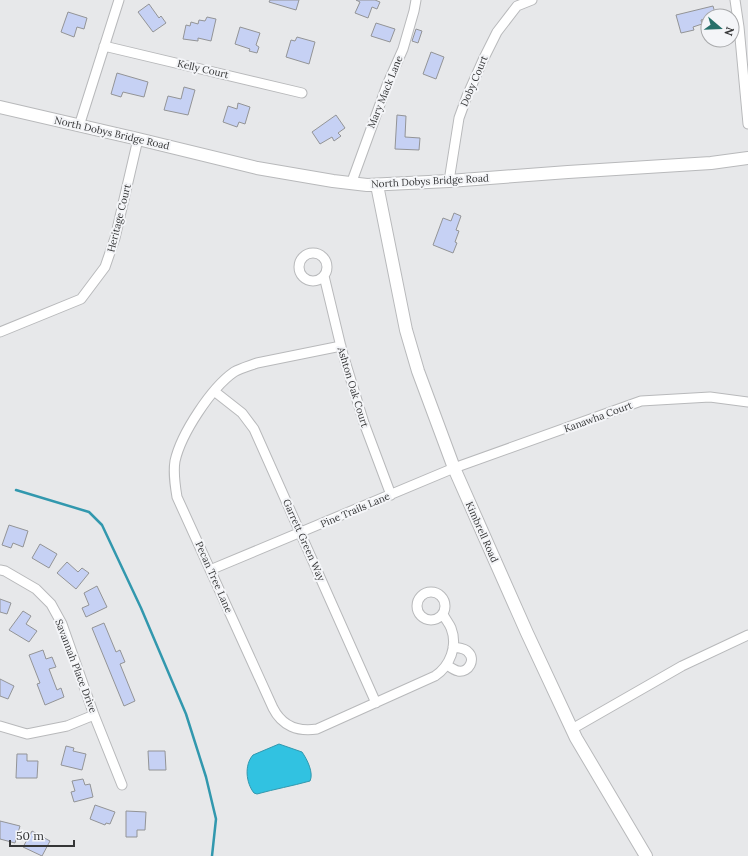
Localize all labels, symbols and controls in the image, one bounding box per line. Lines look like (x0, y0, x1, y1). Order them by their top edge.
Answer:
north arrow (700, 8, 740, 48)
text: N (721, 25, 737, 38)
street label: Mary Mack Lane (365, 53, 406, 130)
street label: Doby Court (457, 53, 491, 108)
street label: Kelly Court (176, 57, 230, 81)
street label: North Dobys Bridge Road (53, 113, 171, 153)
street label: North Dobys Bridge Road (371, 171, 489, 191)
street label: Heritage Court (104, 182, 134, 254)
street label: Ashton Oak Court (334, 344, 371, 429)
street label: Kanawha Court (562, 399, 634, 435)
street label: Pine Trails Lane (318, 489, 392, 530)
street label: Garrett Green Way (280, 497, 328, 584)
street label: Kimbrell Road (463, 500, 501, 565)
street label: Pecan Tree Lane (192, 539, 236, 615)
street label: Savannah Place Drive (52, 617, 100, 715)
scale bar (10, 822, 74, 848)
text: 50 m (16, 828, 44, 843)

